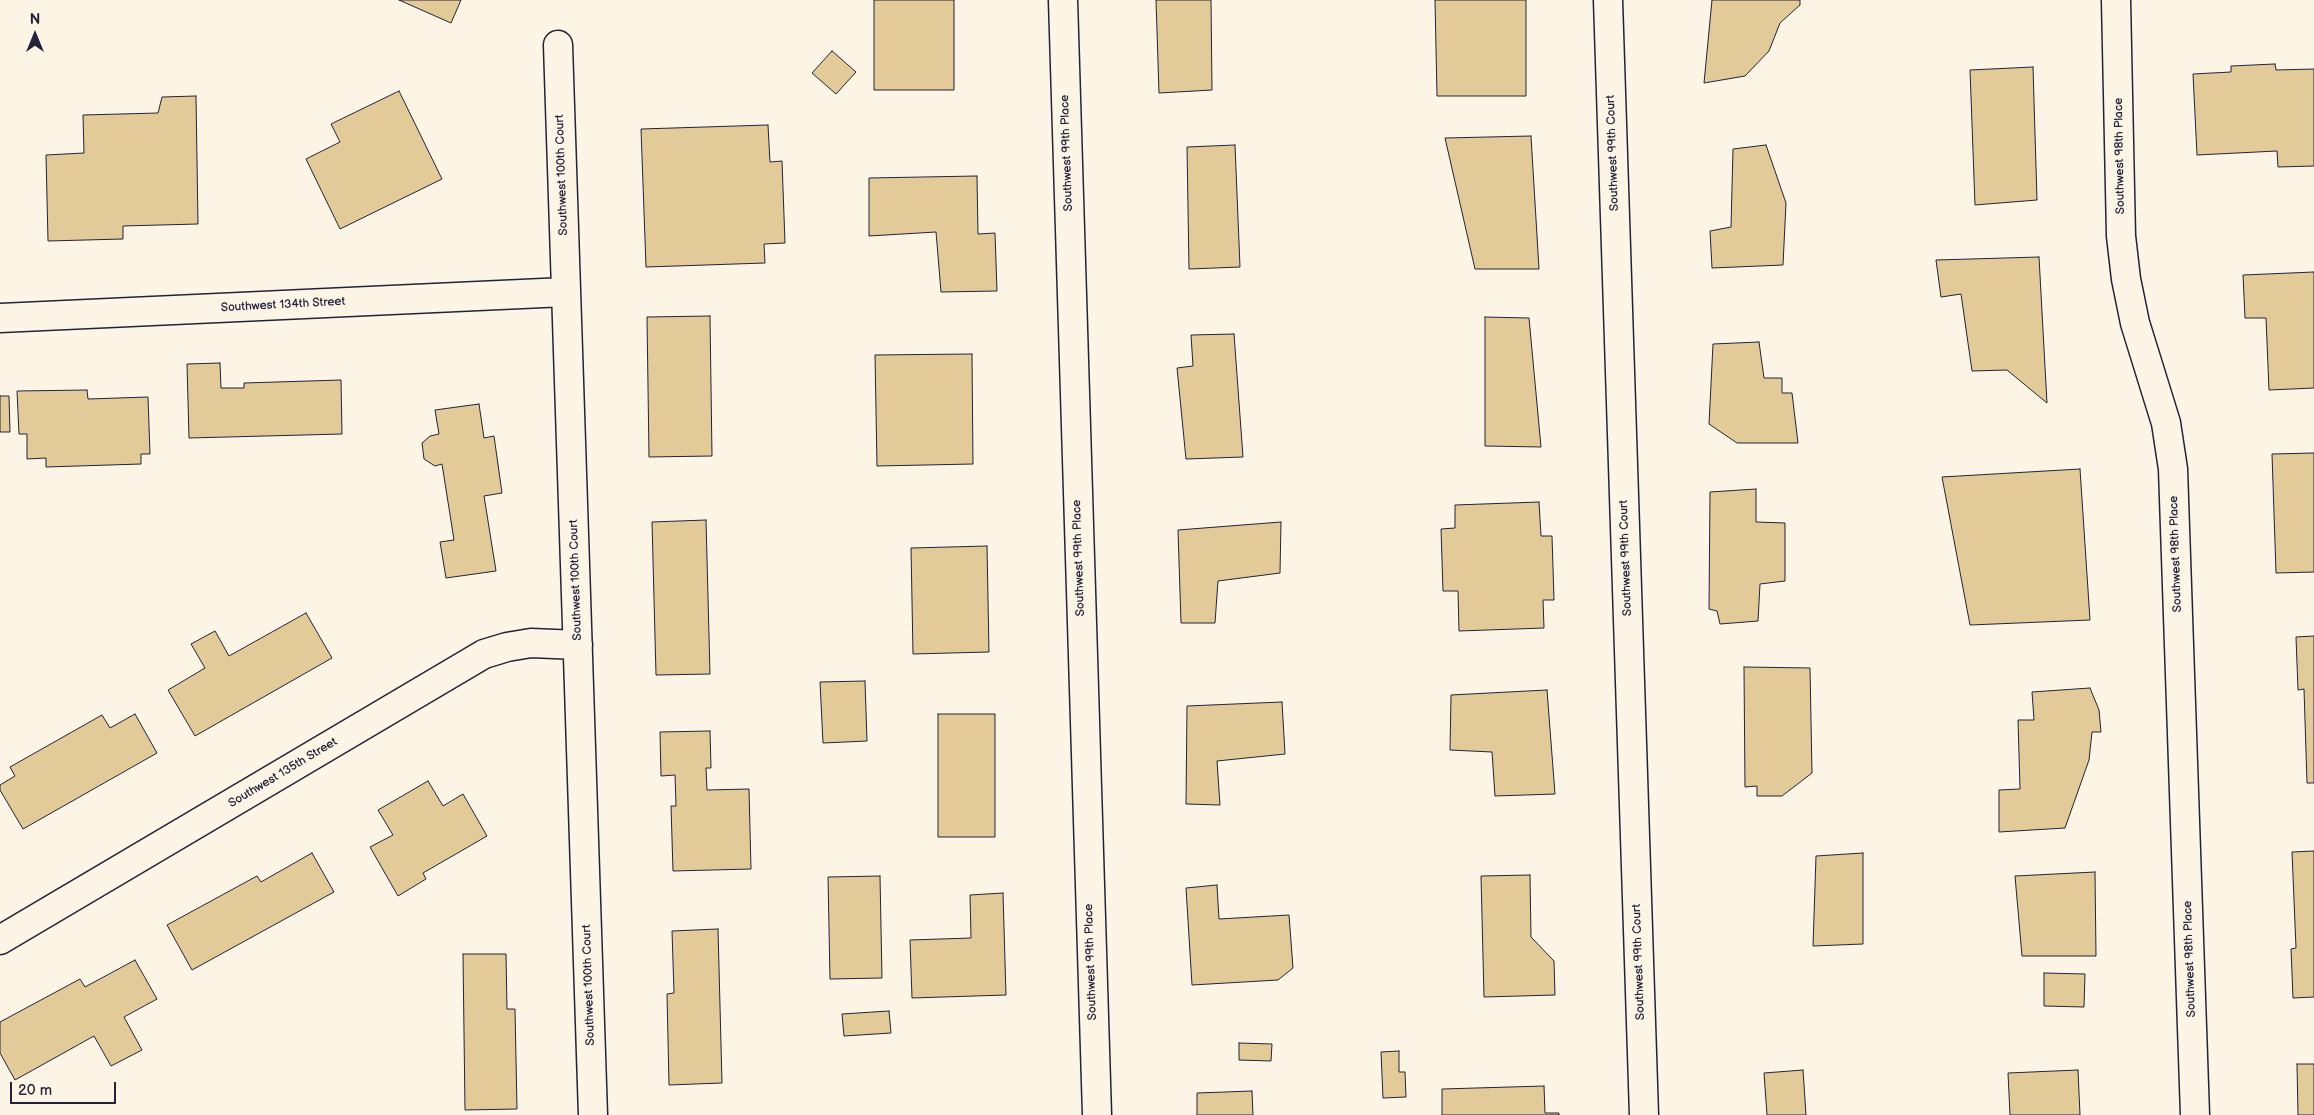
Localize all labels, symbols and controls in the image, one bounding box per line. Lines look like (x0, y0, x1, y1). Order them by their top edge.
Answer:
north arrow (10, 10, 60, 60)
text: N (30, 11, 40, 28)
street label: Southwest 99th Place (1058, 94, 1076, 212)
street label: Southwest 99th Court (1604, 95, 1622, 211)
street label: Southwest 98th Place (2112, 98, 2128, 214)
street label: Southwest 100th Court (553, 114, 571, 236)
street label: Southwest 134th Street (220, 295, 346, 315)
street label: Southwest 98th Place (2167, 495, 2185, 613)
street label: Southwest 99th Place (1070, 499, 1088, 617)
street label: Southwest 99th Court (1617, 500, 1635, 616)
street label: Southwest 100th Court (567, 519, 585, 641)
street label: Southwest 135th Street (226, 735, 340, 811)
street label: Southwest 98th Place (2181, 900, 2199, 1018)
street label: Southwest 99th Place (1082, 903, 1100, 1021)
street label: Southwest 99th Court (1630, 904, 1648, 1020)
street label: Southwest 100th Court (580, 924, 598, 1046)
scale bar (12, 1072, 119, 1104)
text: 20 m (18, 1081, 52, 1100)

